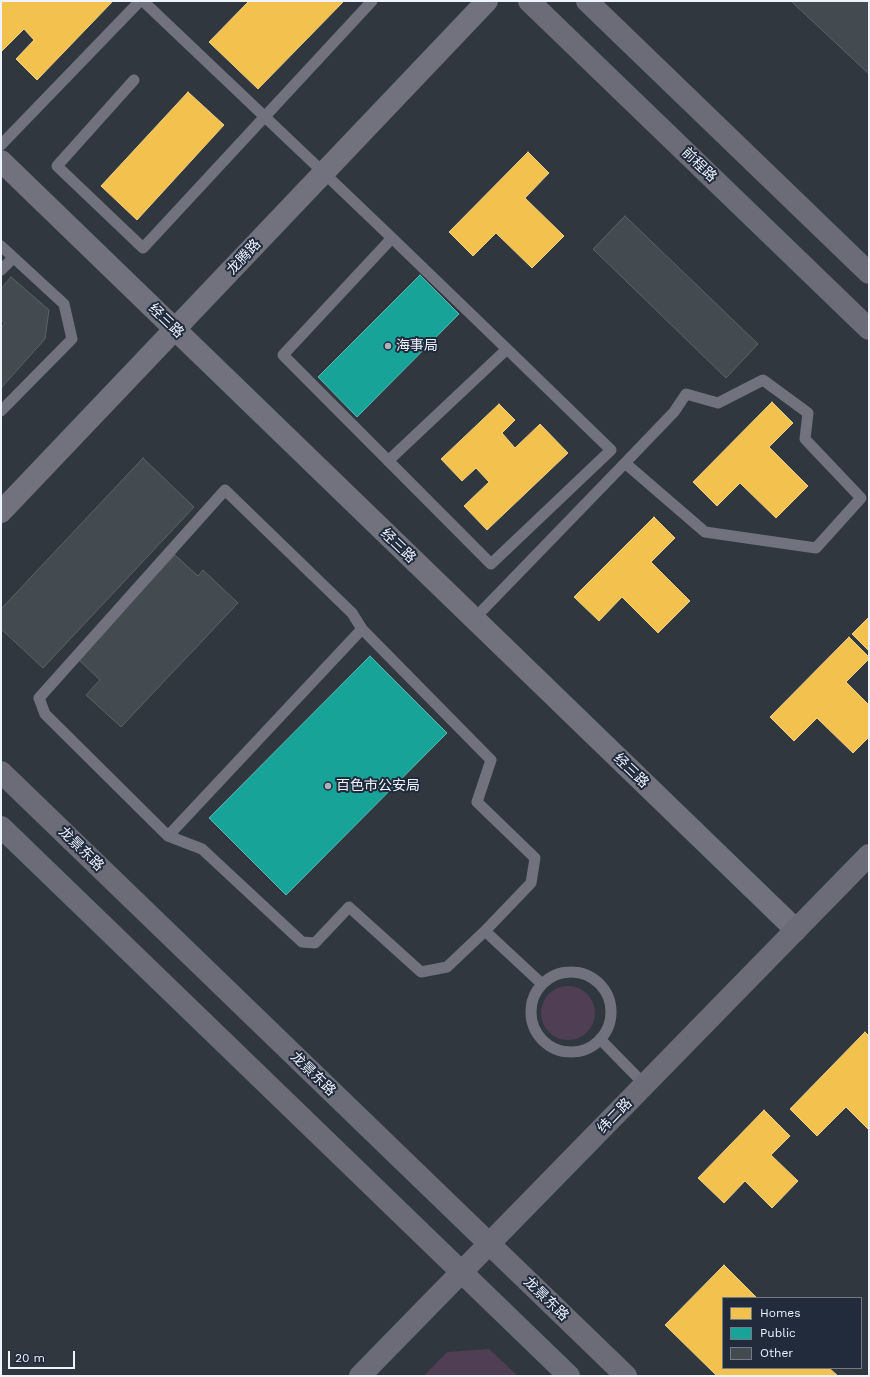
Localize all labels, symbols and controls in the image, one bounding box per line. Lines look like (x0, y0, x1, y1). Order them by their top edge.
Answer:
street label: 前程路 (678, 144, 720, 186)
street label: 龙腾路 (224, 236, 264, 278)
street label: 经三路 (145, 300, 187, 342)
place label: 海事局 (396, 338, 438, 354)
marker: 海事局 (383, 341, 393, 351)
street label: 经三路 (377, 525, 419, 567)
street label: 经三路 (610, 750, 652, 792)
place label: 百色市公安局 (336, 778, 420, 794)
marker: 百色市公安局 (323, 781, 333, 791)
street label: 龙景东路 (55, 824, 107, 874)
street label: 龙景东路 (287, 1049, 339, 1099)
street label: 纬二路 (594, 1095, 636, 1137)
street label: 龙景东路 (520, 1274, 572, 1324)
legend (722, 1297, 862, 1369)
text: Homes (760, 1306, 801, 1320)
text: Public (760, 1326, 796, 1340)
scale bar (10, 1343, 77, 1369)
text: Other (760, 1346, 793, 1360)
text: 20 m (15, 1351, 45, 1365)

